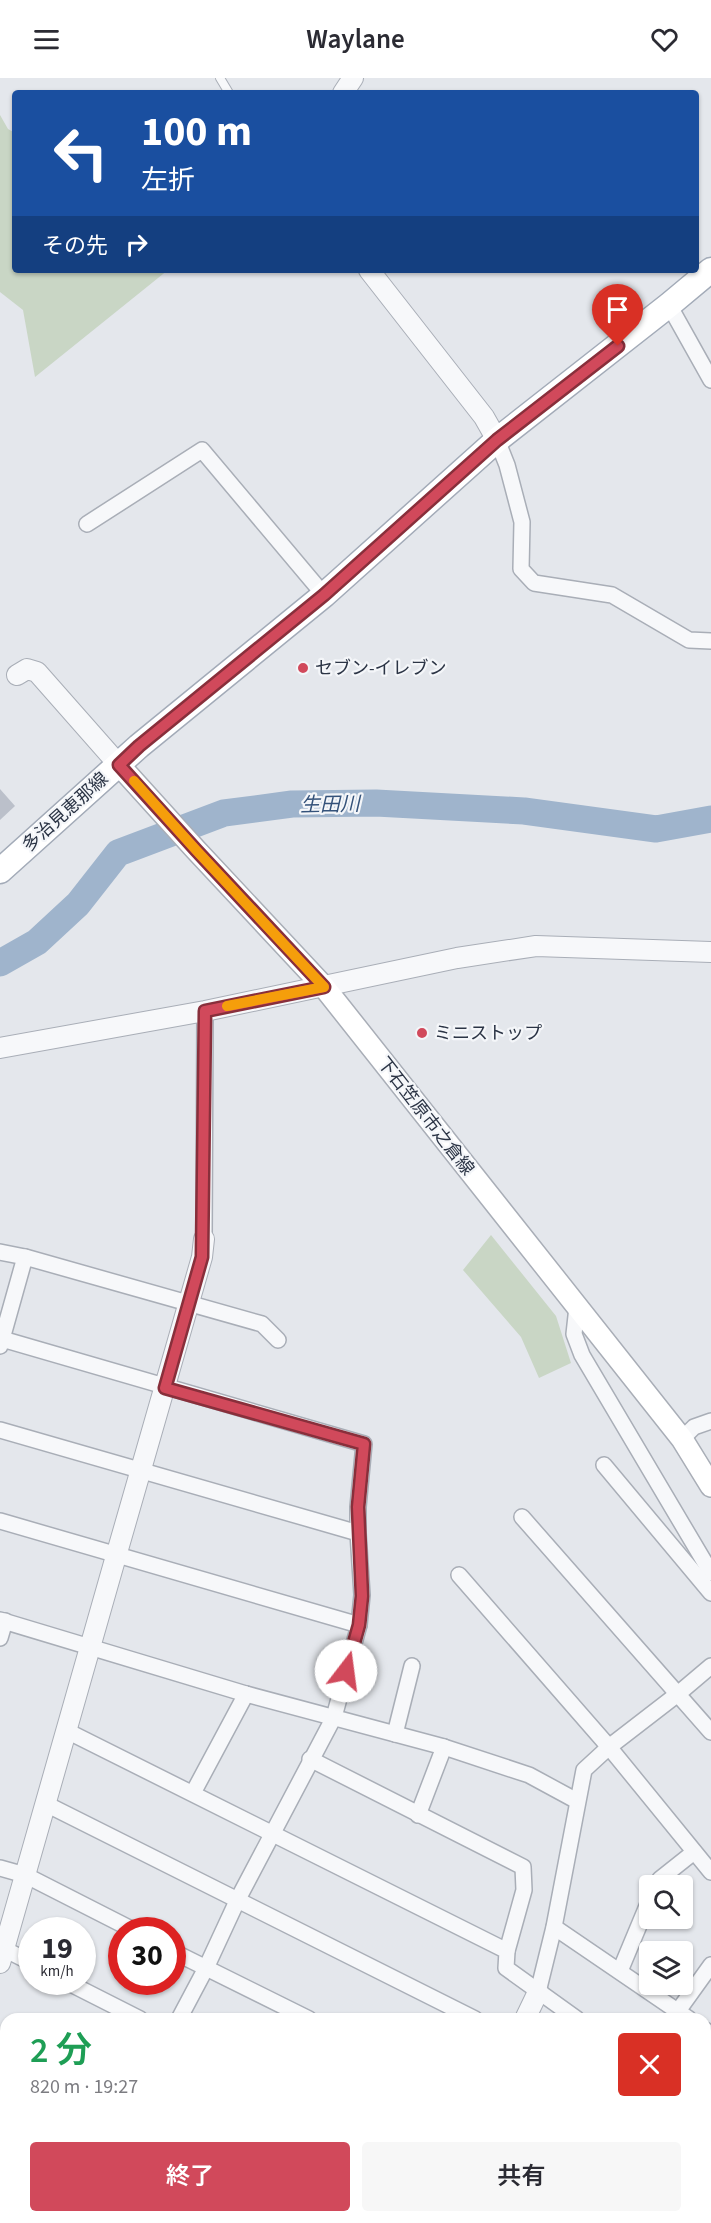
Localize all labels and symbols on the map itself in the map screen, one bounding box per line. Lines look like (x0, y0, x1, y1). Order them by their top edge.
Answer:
pin (592, 284, 643, 346)
place label: セブン-イレブン (315, 656, 447, 681)
marker: セブン-イレブン (296, 661, 310, 675)
street label: 多治見恵那線 (17, 767, 114, 858)
water label: 生田川 (300, 790, 362, 820)
place label: ミニストップ (434, 1021, 542, 1046)
marker: ミニストップ (415, 1026, 429, 1040)
street label: 下石笠原市之倉線 (371, 1052, 480, 1181)
position arrow (314, 1639, 378, 1703)
speed limit sign: 30 (108, 1917, 186, 1995)

